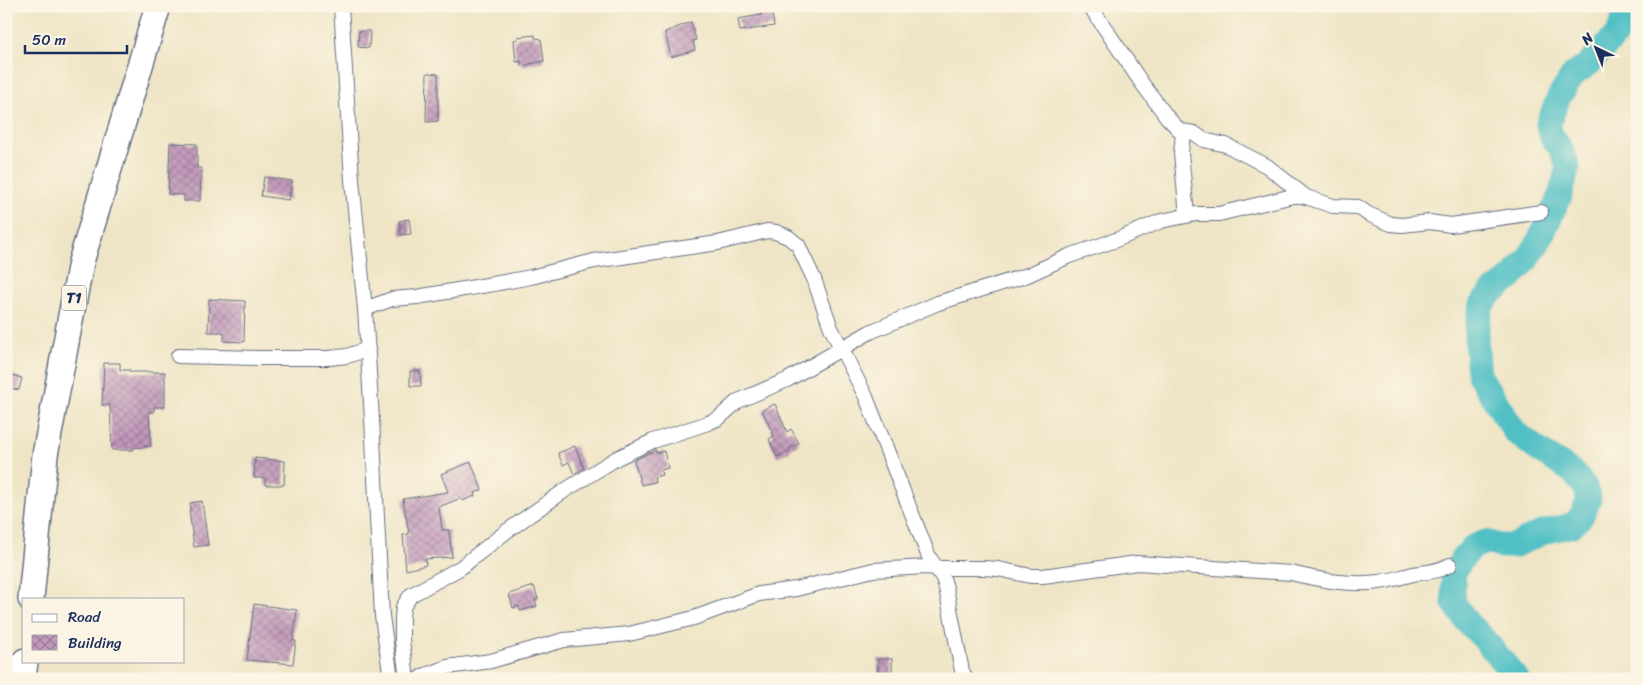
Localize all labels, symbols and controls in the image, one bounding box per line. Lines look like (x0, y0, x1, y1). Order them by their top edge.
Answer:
scale bar (25, 22, 128, 54)
north arrow (1570, 22, 1620, 72)
text: N (1575, 26, 1600, 52)
text: 50 m (32, 27, 67, 53)
road number: T1 (62, 286, 86, 310)
legend (22, 598, 185, 662)
text: Road (68, 604, 101, 630)
text: Building (68, 630, 122, 656)

